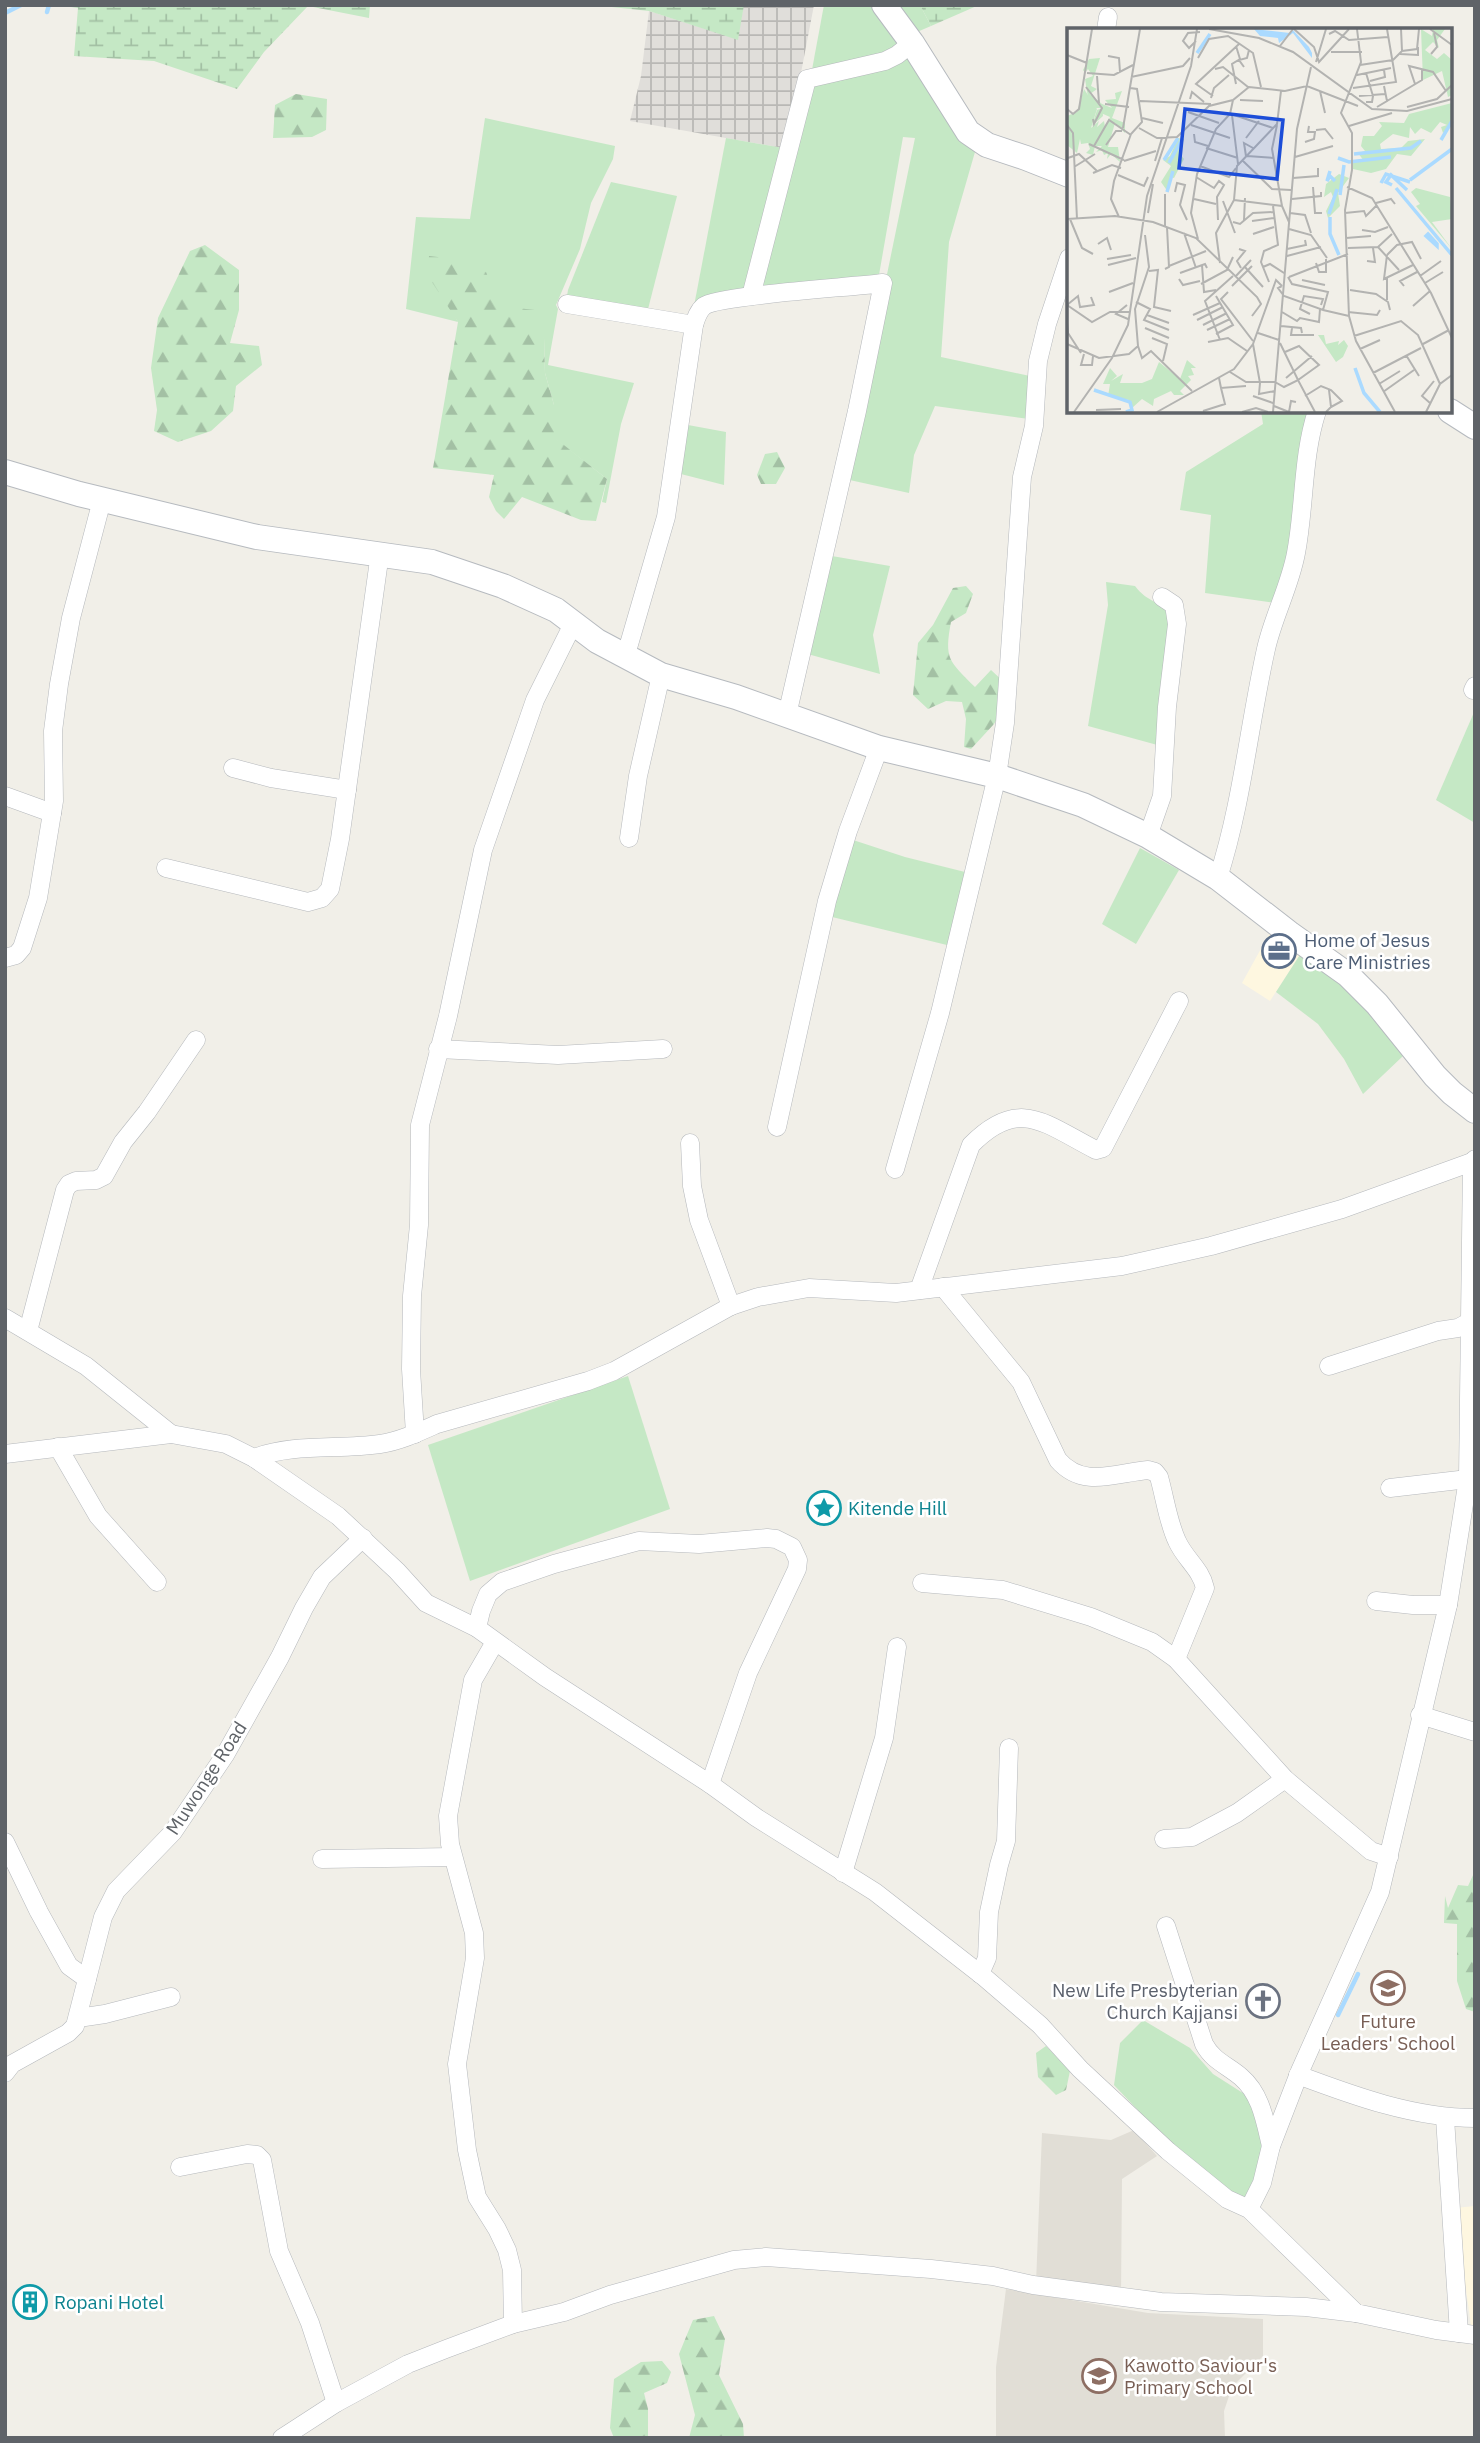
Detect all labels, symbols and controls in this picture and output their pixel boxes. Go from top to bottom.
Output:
inset map [1067,28,1452,413]
place label: Home of Jesus Care Ministries [1304,928,1431,974]
office icon: Home of Jesus Care Ministries [1260,932,1298,970]
place icon: Kitende Hill [805,1489,843,1527]
place label: Kitende Hill [848,1496,947,1520]
street label: Muwonge Road [160,1717,252,1839]
school or university icon: Future Leaders' School [1369,1969,1407,2007]
place label: New Life Presbyterian Church Kajjansi [1052,1978,1238,2024]
church icon: New Life Presbyterian Church Kajjansi [1244,1982,1282,2020]
place label: Future Leaders' School [1321,2009,1455,2055]
building icon: Ropani Hotel [11,2283,49,2321]
place label: Ropani Hotel [54,2290,164,2314]
place label: Kawotto Saviour's Primary School [1124,2353,1277,2399]
school or university icon: Kawotto Saviour's Primary School [1080,2357,1118,2395]

